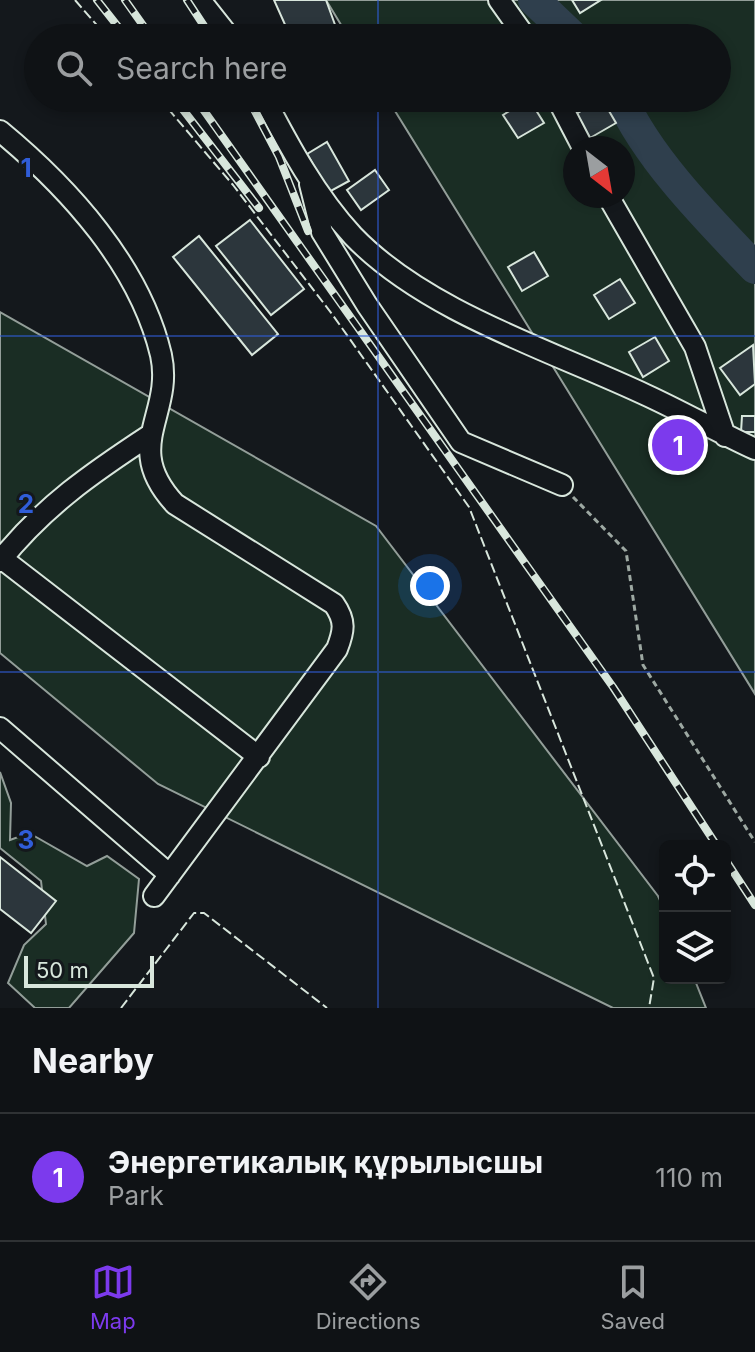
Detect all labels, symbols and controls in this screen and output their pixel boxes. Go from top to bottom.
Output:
search box [24,24,731,112]
icon: search [52,46,96,90]
text: Search here [116,50,288,86]
north arrow [563,136,635,208]
text: 1 [20,152,32,183]
pin: 1 [652,415,704,475]
text: 2 [18,488,34,519]
your location [410,566,450,606]
text: 3 [18,824,34,855]
map controls [659,840,731,984]
button: locate [659,840,731,912]
button: layers [659,912,731,984]
scale bar [24,952,154,988]
text: 50 m [36,957,89,983]
text: Nearby [32,1040,154,1081]
text: Энергетикалық құрылысшы [108,1144,543,1180]
text: 1 [52,1162,64,1193]
text: 110 m [655,1162,723,1193]
text: Park [108,1180,164,1211]
tab: Map [90,1260,136,1334]
tab: Directions [316,1260,421,1334]
tab: Saved [601,1260,665,1334]

